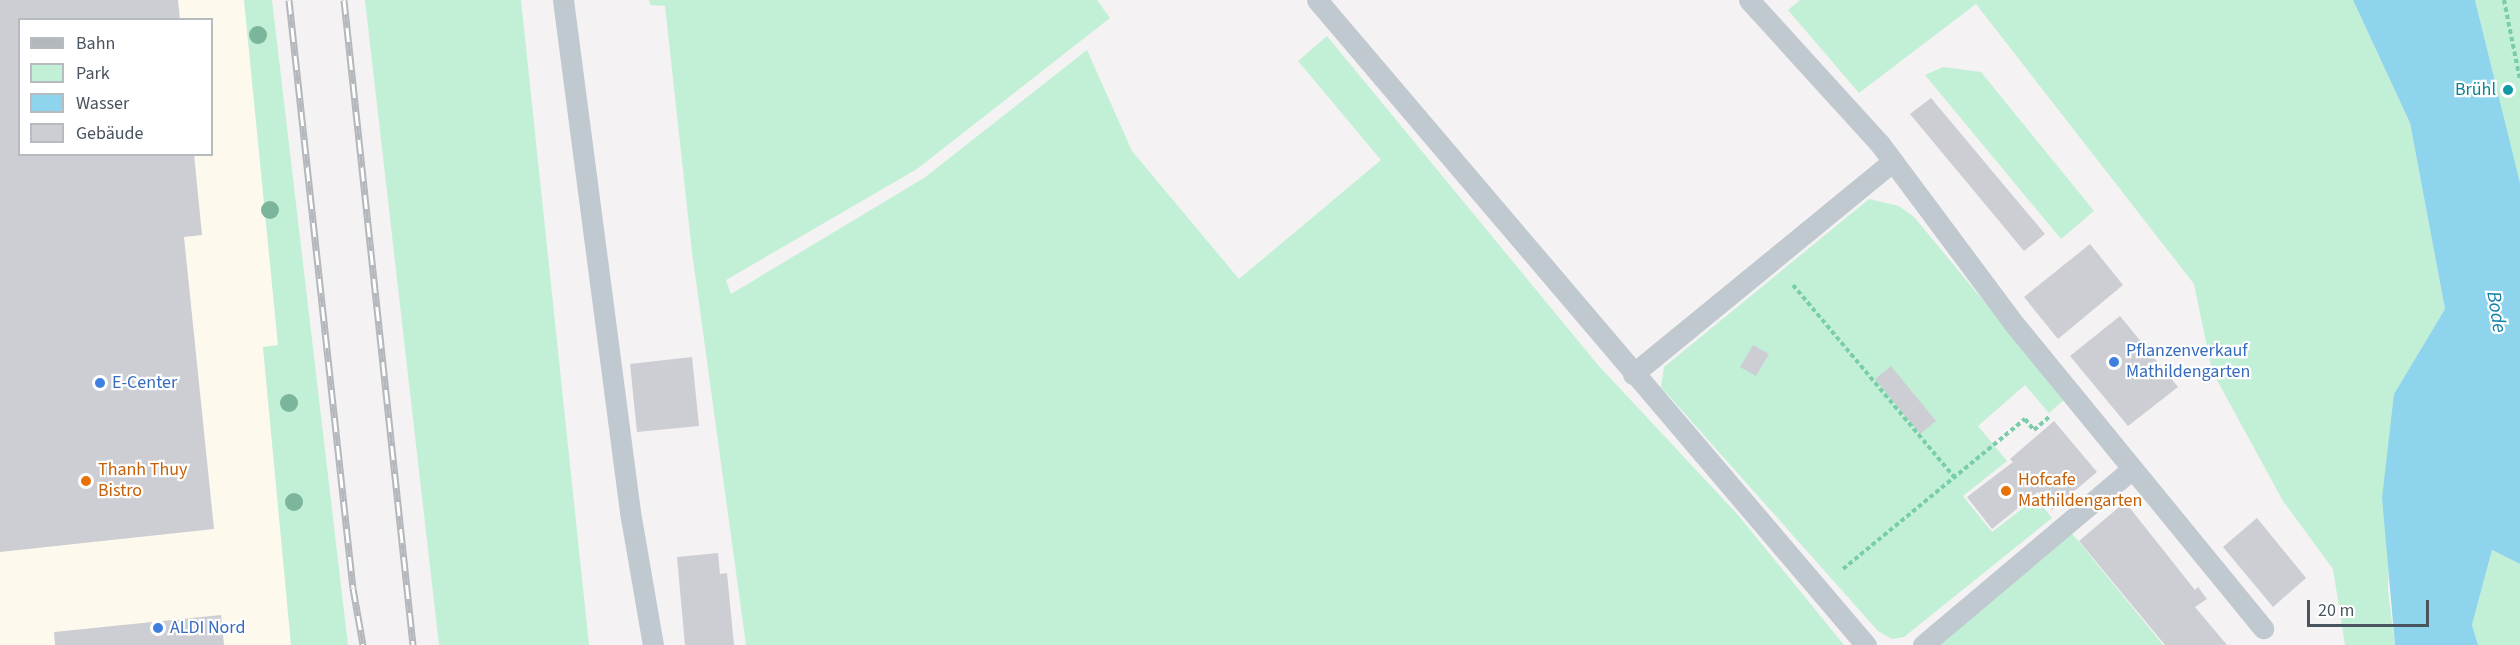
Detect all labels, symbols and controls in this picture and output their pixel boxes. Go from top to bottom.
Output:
legend [18,18,213,156]
text: Bahn [76,31,115,56]
text: Park [76,61,110,86]
place label: Brühl [2455,79,2496,101]
marker: Brühl [2501,83,2515,97]
text: Wasser [76,91,129,116]
text: Gebäude [76,121,144,146]
water label: Bode [2481,289,2511,335]
place label: Pflanzenverkauf Mathildengarten [2126,341,2250,384]
marker: Pflanzenverkauf Mathildengarten [2107,355,2121,369]
place label: E-Center [112,372,177,394]
marker: E-Center [93,376,107,390]
place label: Thanh Thuy Bistro [98,460,187,502]
place label: Hofcafe Mathildengarten [2018,470,2142,512]
marker: Thanh Thuy Bistro [79,474,93,488]
marker: Hofcafe Mathildengarten [1999,484,2013,498]
scale bar [2310,588,2432,626]
text: 20 m [2318,598,2354,623]
place label: ALDI Nord [170,617,245,639]
marker: ALDI Nord [151,621,165,635]

